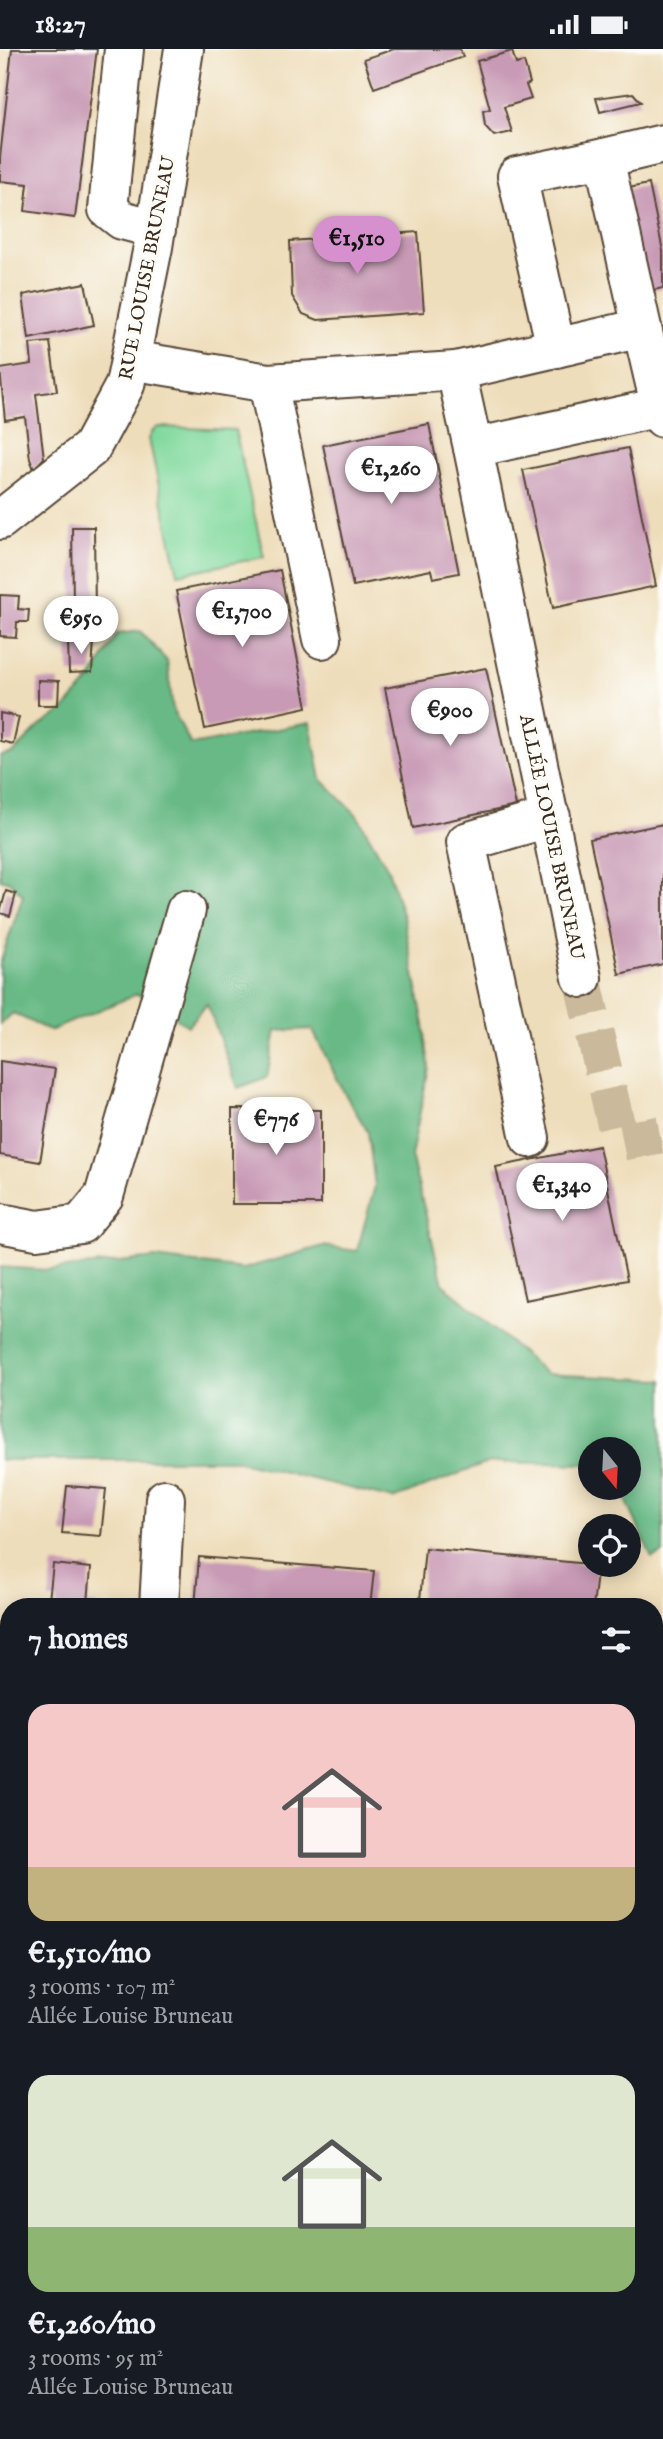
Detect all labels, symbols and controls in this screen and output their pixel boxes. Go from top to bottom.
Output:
text: 18:27 [35,8,86,41]
street label: RUE LOUISE BRUNEAU [114,154,182,382]
pin: €1,510 [300,217,414,276]
text: €1,510 [329,224,385,253]
pin: €1,260 [334,447,448,506]
text: €1,260 [361,454,421,483]
pin: €1,700 [185,589,299,649]
pin: €950 [40,597,122,656]
text: €1,700 [212,597,272,626]
text: €950 [59,604,103,633]
pin: €900 [409,689,491,748]
text: €900 [427,696,473,725]
street label: ALLÉE LOUISE BRUNEAU [513,711,590,963]
pin: €776 [235,1097,317,1157]
text: €776 [254,1105,298,1134]
pin: €1,340 [505,1163,619,1223]
text: €1,340 [532,1171,592,1200]
north arrow [578,1437,640,1500]
map controls [578,1437,641,1577]
button: locate [578,1514,641,1577]
text: 7 homes [28,1621,128,1659]
icon: filters [597,1621,635,1659]
icon: home [269,1750,395,1876]
text: €1,510/mo [28,1935,151,1973]
text: 3 rooms · 107 m² [28,1973,176,2002]
text: Allée Louise Bruneau [28,2002,233,2031]
icon: home [269,2121,395,2247]
text: €1,260/mo [28,2306,156,2344]
text: 3 rooms · 95 m² [28,2344,163,2373]
text: Allée Louise Bruneau [28,2373,233,2402]

